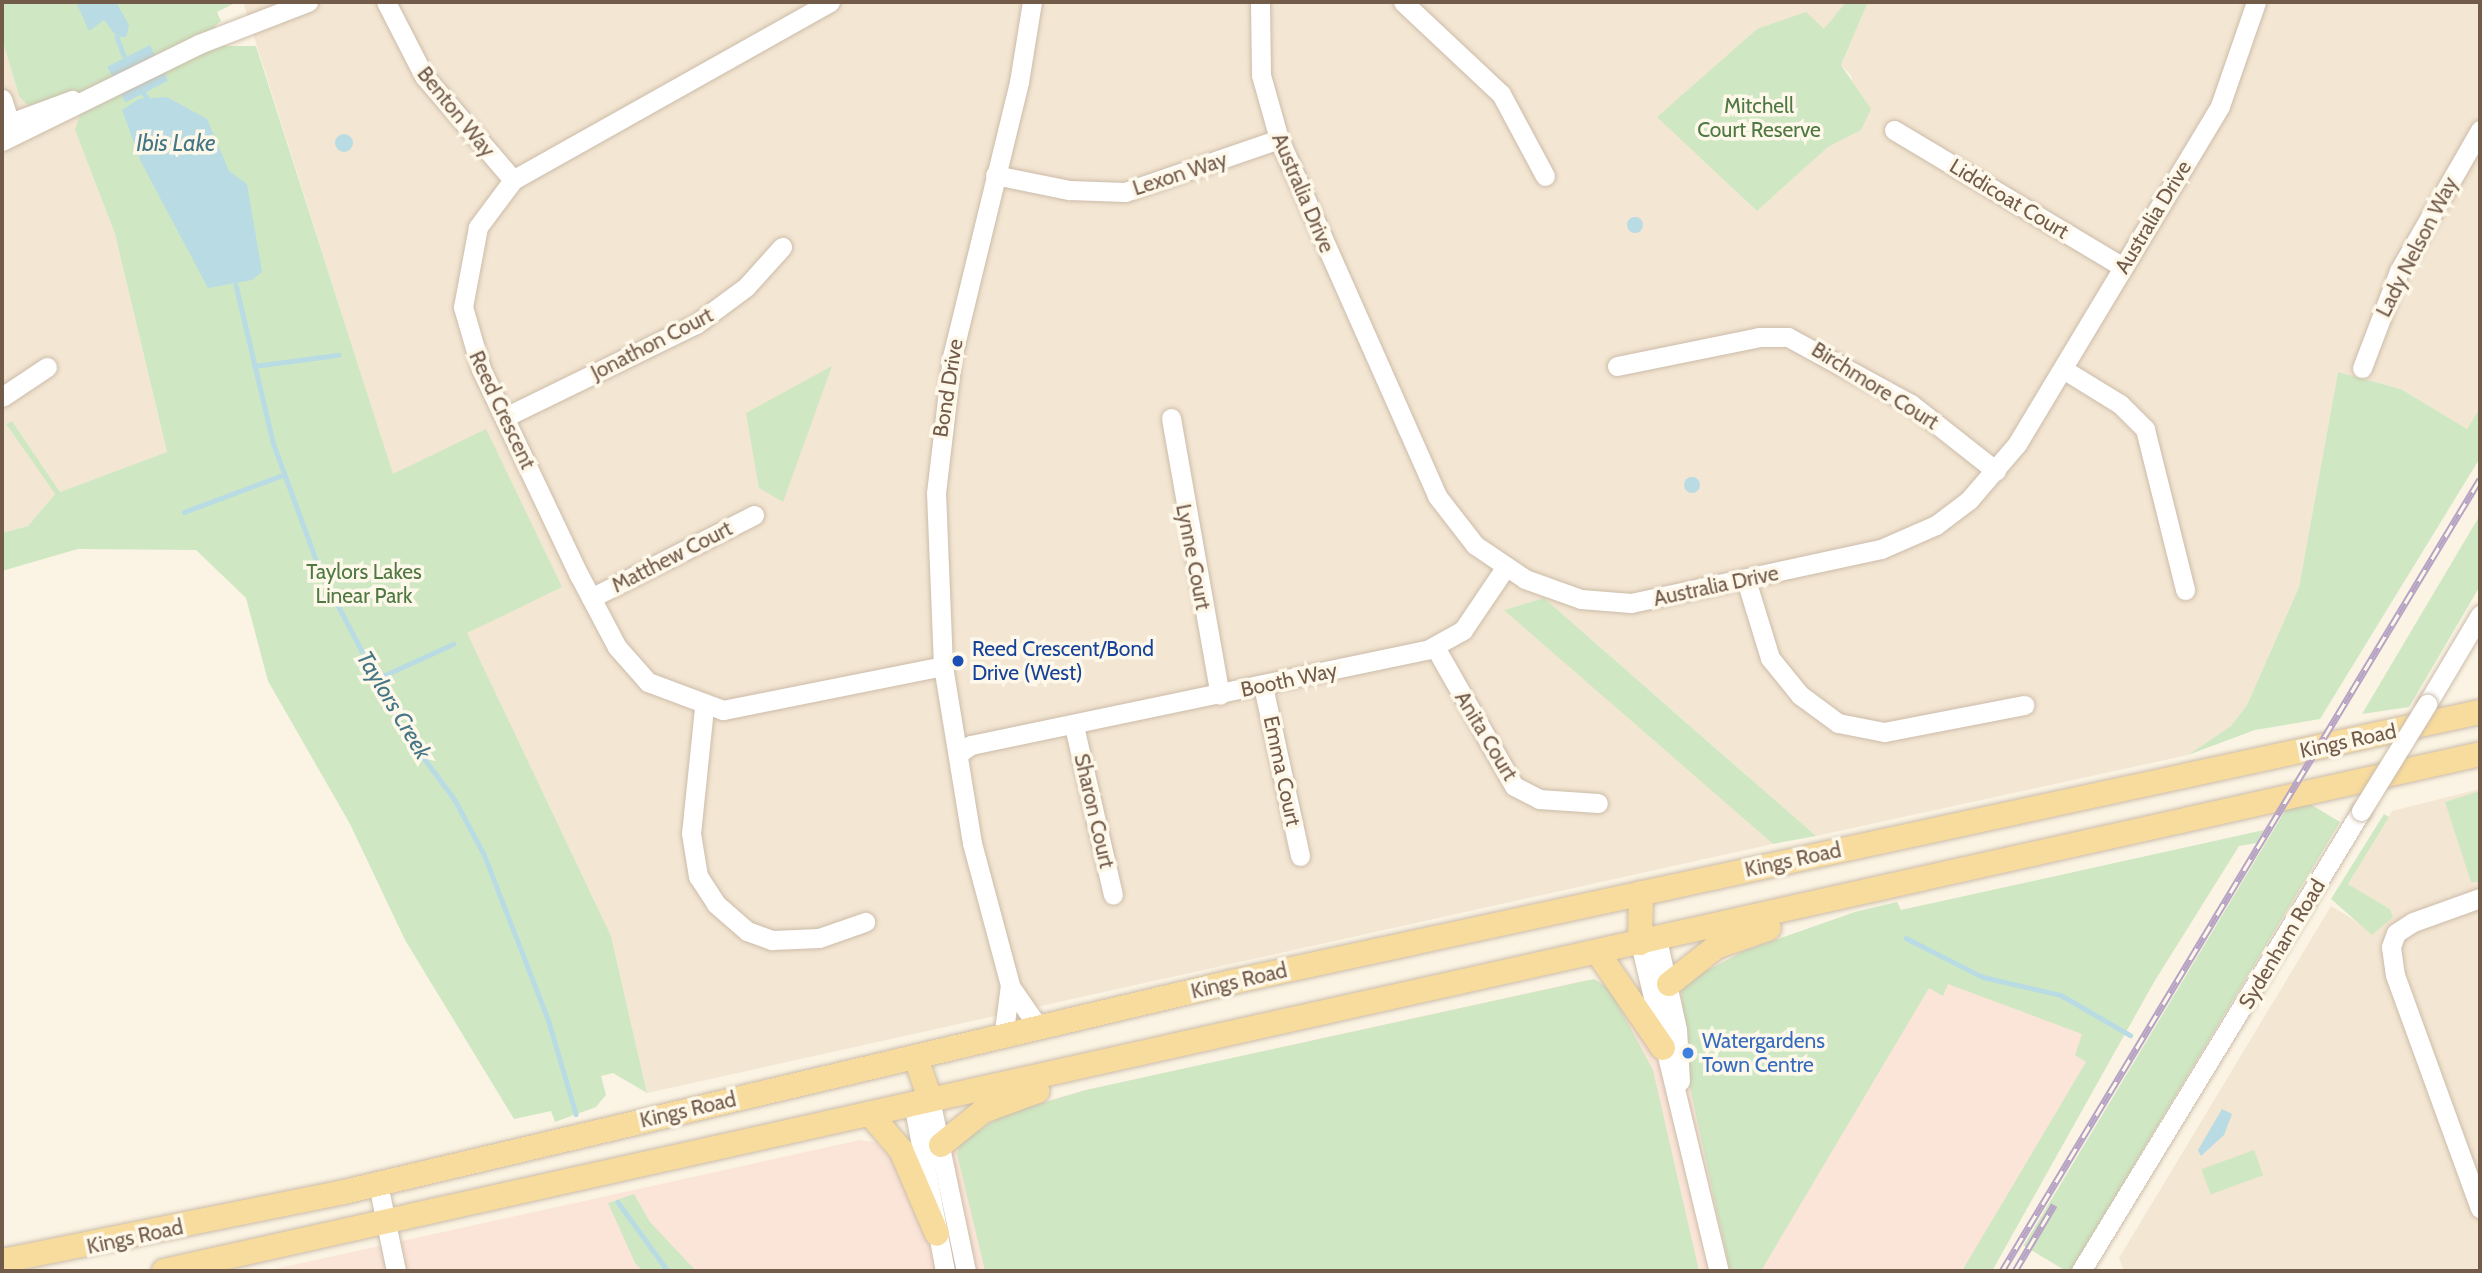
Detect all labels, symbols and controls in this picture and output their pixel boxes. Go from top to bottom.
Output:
street label: Benton Way [412,62,500,162]
park label: Mitchell Court Reserve [1697,93,1821,143]
water label: Ibis Lake [136,129,216,157]
street label: Australia Drive [1267,129,1339,257]
street label: Lexon Way [1130,147,1230,201]
street label: Liddicoat Court [1945,154,2073,244]
street label: Australia Drive [2109,156,2197,278]
street label: Lady Nelson Way [2371,173,2463,321]
street label: Jonathon Court [587,302,717,386]
street label: Bond Drive [928,337,968,439]
street label: Birchmore Court [1807,337,1943,435]
street label: Reed Crescent [464,347,540,473]
street label: Lynne Court [1170,502,1216,612]
street label: Matthew Court [607,516,737,598]
park label: Taylors Lakes Linear Park [306,559,422,609]
street label: Australia Drive [1651,560,1781,612]
place label: Reed Crescent/Bond Drive (West) [972,636,1154,686]
water label: Taylors Creek [351,646,437,764]
marker: Reed Crescent/Bond Drive (West) [950,653,966,669]
street label: Booth Way [1238,657,1340,703]
street label: Anita Court [1449,687,1523,785]
street label: Emma Court [1258,714,1306,828]
street label: Kings Road [2297,718,2399,764]
street label: Sharon Court [1069,751,1119,871]
street label: Kings Road [1742,837,1844,883]
street label: Sydenham Road [2233,875,2331,1013]
street label: Kings Road [1188,958,1290,1004]
place label: Watergardens Town Centre [1702,1028,1825,1078]
marker: Watergardens Town Centre [1680,1045,1696,1061]
street label: Kings Road [637,1087,739,1133]
street label: Kings Road [84,1214,186,1260]

